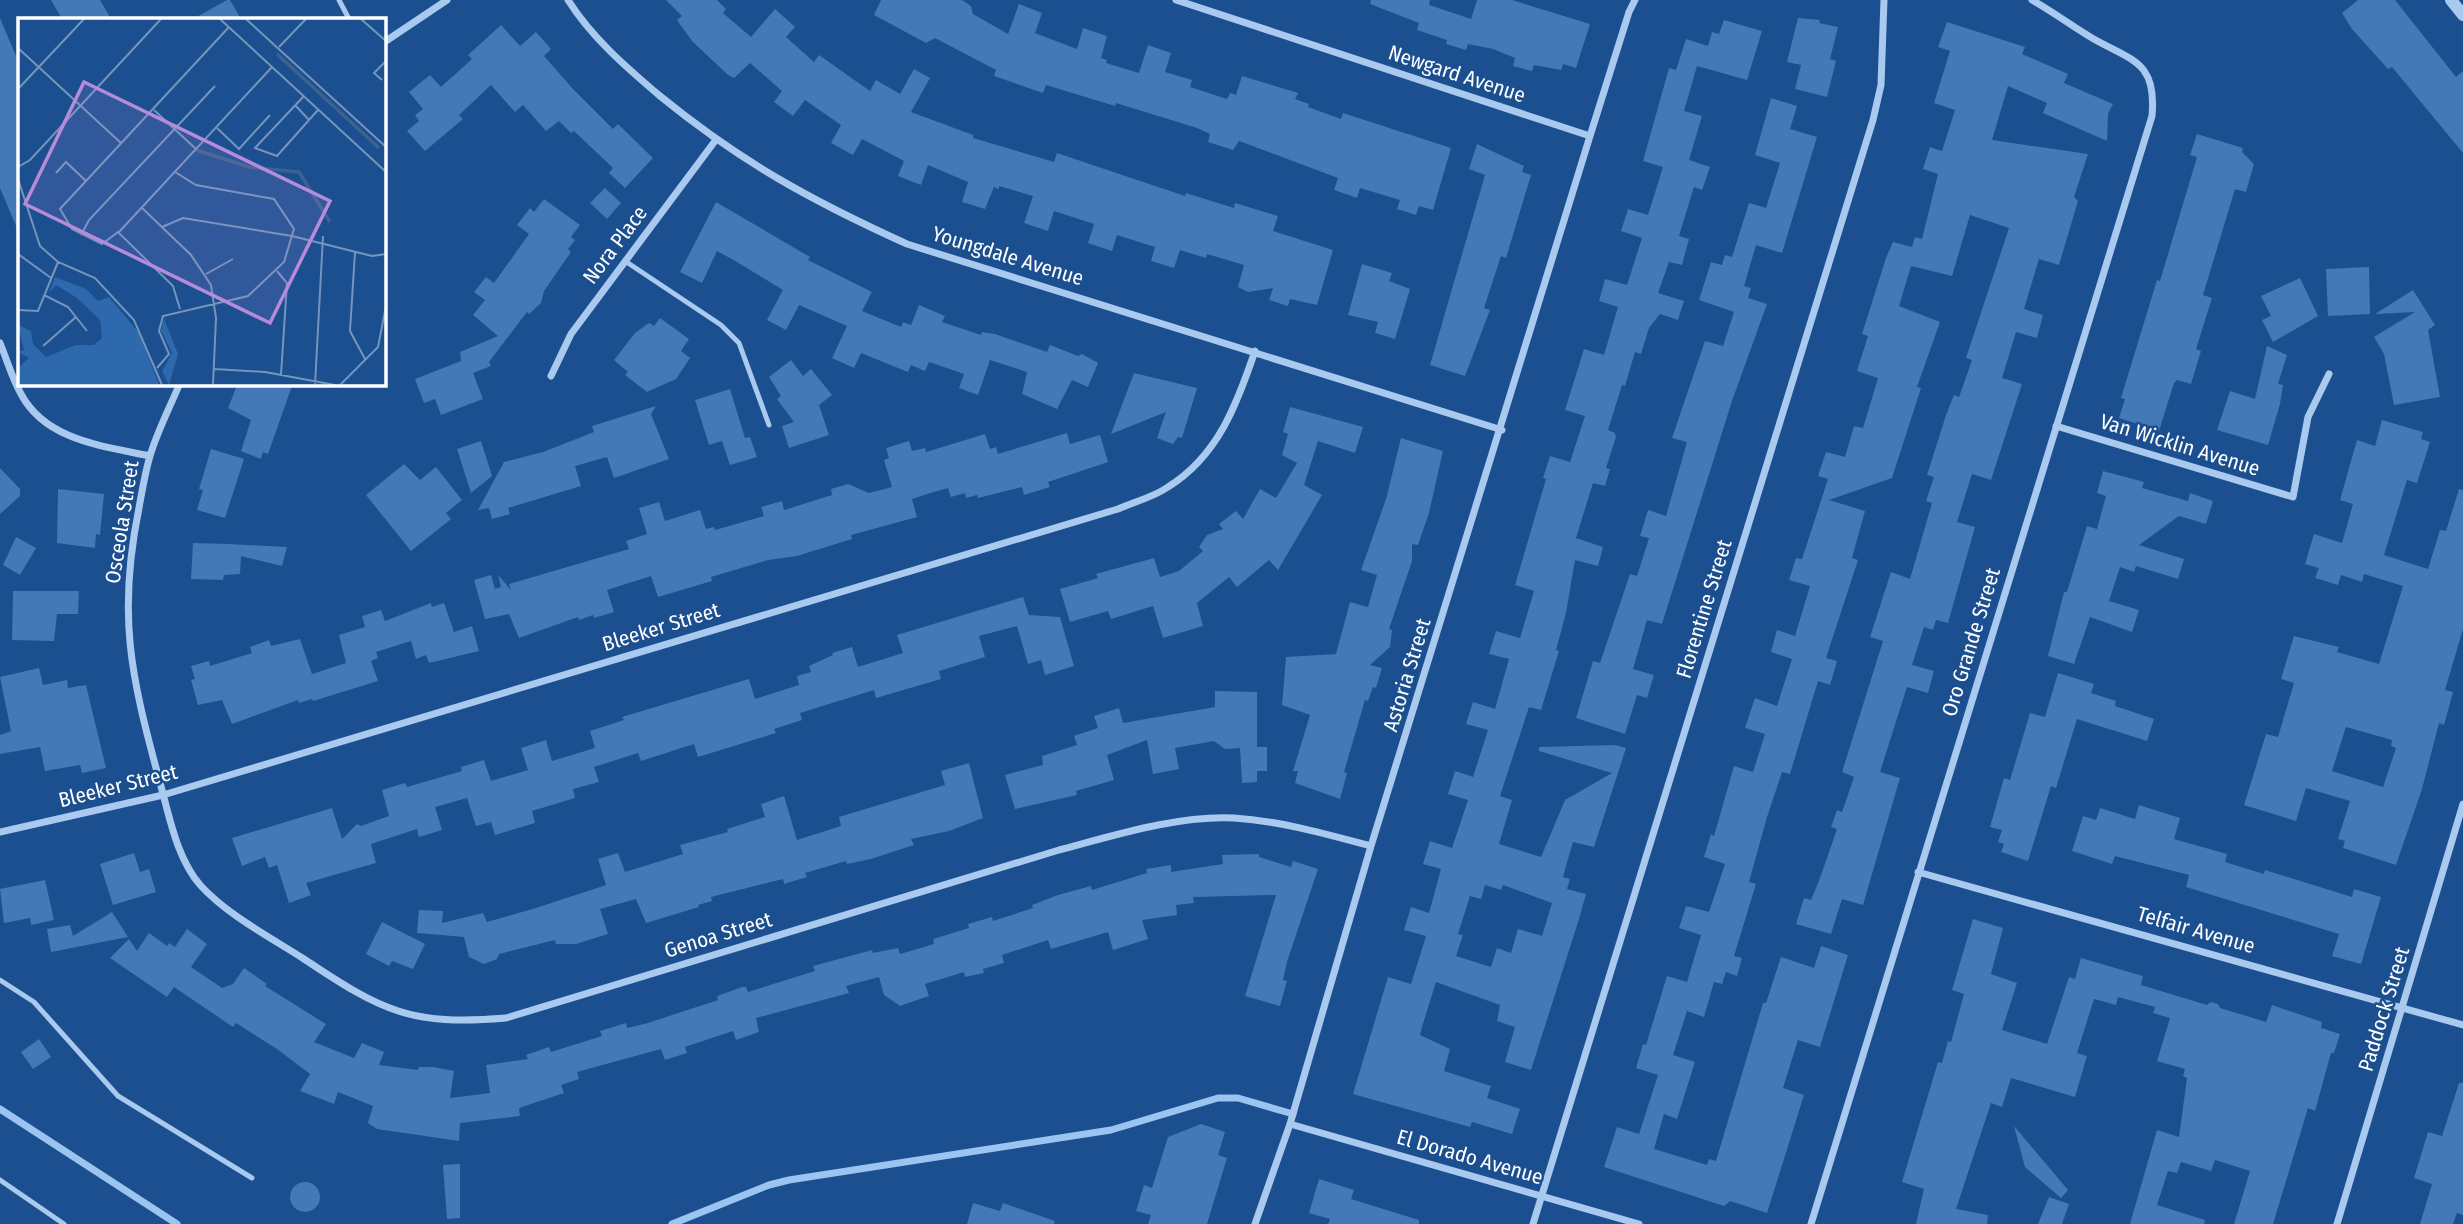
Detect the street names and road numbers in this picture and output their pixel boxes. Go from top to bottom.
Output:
street label: Newgard Avenue [1385,40,1529,108]
street label: Nora Place [577,201,653,289]
street label: Youngdale Avenue [929,221,1087,291]
street label: Van Wicklin Avenue [2097,408,2263,482]
street label: Osceola Street [99,458,145,586]
street label: Florentine Street [1671,536,1737,682]
street label: Oro Grande Street [1936,564,2006,720]
street label: Bleeker Street [599,597,723,657]
street label: Astoria Street [1377,615,1437,735]
street label: Bleeker Street [56,759,180,813]
street label: Telfair Avenue [2134,901,2258,959]
street label: Genoa Street [661,906,775,964]
street label: Paddock Street [2353,943,2415,1075]
street label: El Dorado Avenue [1394,1124,1546,1190]

